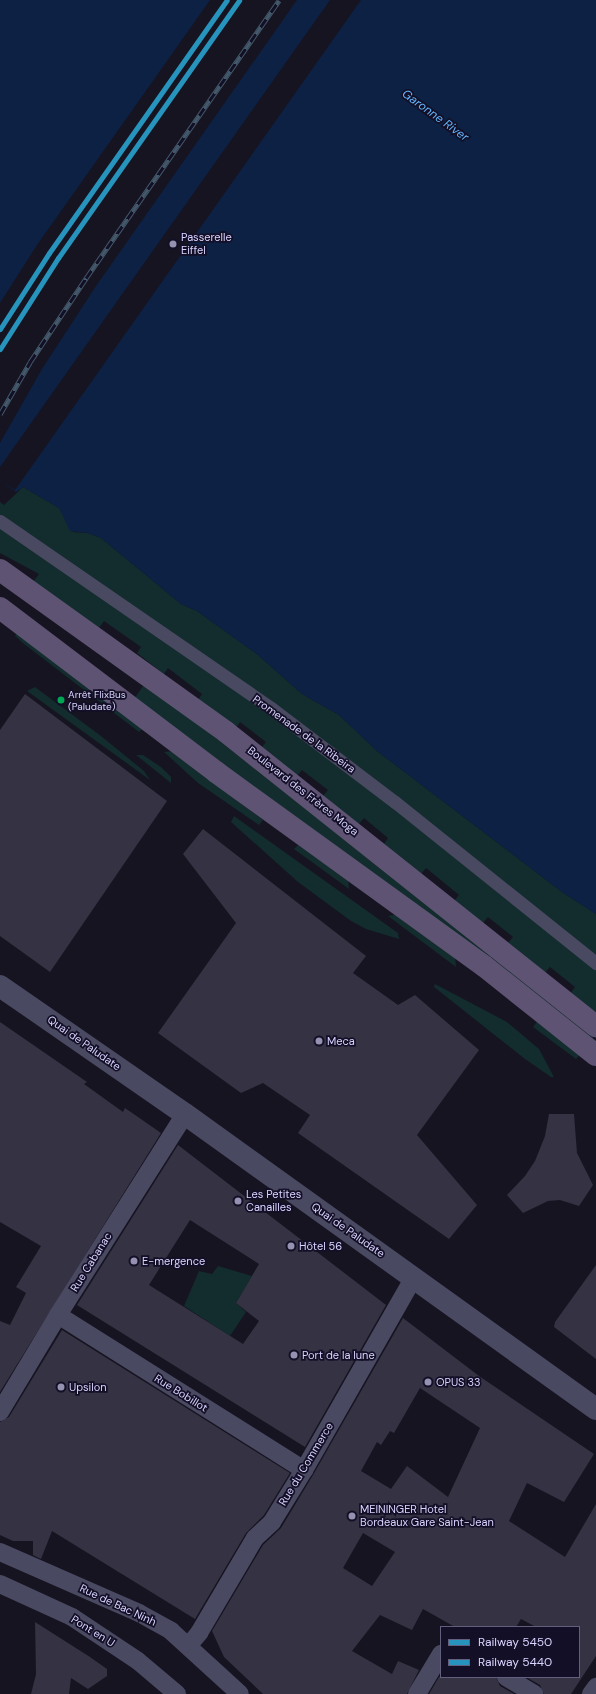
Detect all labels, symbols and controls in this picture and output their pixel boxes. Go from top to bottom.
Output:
water label: Garonne River [399,87,471,145]
place label: Passerelle Eiffel [181,231,232,257]
marker: Passerelle Eiffel [168,239,178,249]
place label: Arrêt FlixBus (Paludate) [68,688,126,712]
street label: Promenade de la Ribeira [250,692,358,776]
marker: Arrêt FlixBus (Paludate) [56,695,66,705]
street label: Boulevard des Frères Moga [245,744,361,838]
street label: Quai de Paludate [45,1013,123,1073]
place label: Meca [327,1034,355,1048]
marker: Meca [314,1036,324,1046]
place label: Les Petites Canailles [246,1188,301,1214]
marker: Les Petites Canailles [233,1196,243,1206]
street label: Quai de Paludate [309,1200,387,1260]
street label: Rue Cabanac [68,1230,114,1294]
place label: Hôtel 56 [299,1239,342,1253]
marker: Hôtel 56 [286,1241,296,1251]
place label: E-mergence [142,1254,205,1268]
marker: E-mergence [129,1256,139,1266]
place label: Port de la lune [302,1348,375,1362]
marker: Port de la lune [289,1350,299,1360]
street label: Rue Bobillot [152,1371,210,1415]
place label: OPUS 33 [436,1375,480,1389]
marker: OPUS 33 [423,1377,433,1387]
place label: Upsilon [69,1380,107,1394]
marker: Upsilon [56,1382,66,1392]
street label: Rue du Commerce [276,1420,336,1508]
place label: MEININGER Hotel Bordeaux Gare Saint-Jean [360,1503,494,1529]
marker: MEININGER Hotel Bordeaux Gare Saint-Jean [347,1511,357,1521]
street label: Rue de Bac Ninh [78,1582,158,1628]
street label: Pont en U [69,1612,117,1650]
legend [440,1626,580,1678]
text: Railway 5450 [478,1634,552,1650]
text: Railway 5440 [478,1654,552,1670]

